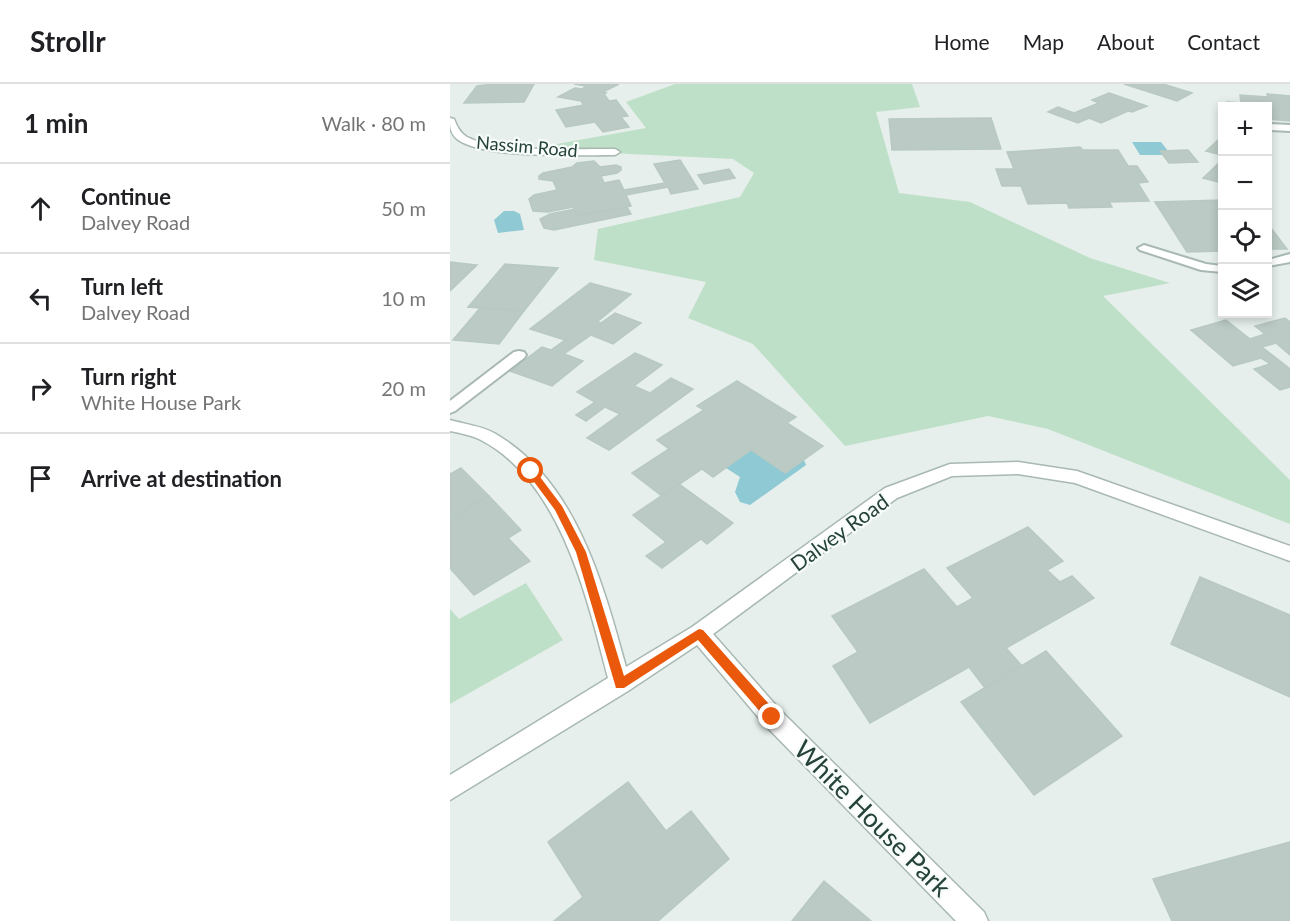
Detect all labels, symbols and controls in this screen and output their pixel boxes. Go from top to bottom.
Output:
text: Strollr [30,24,106,58]
text: Home [934,29,990,54]
text: Map [1023,29,1064,54]
text: About [1097,29,1154,54]
text: Contact [1187,29,1260,54]
map controls [1218,102,1272,318]
button: + [1218,102,1272,156]
text: 1 min [24,107,88,139]
text: Walk · 80 m [321,111,426,135]
street label: Nassim Road [475,131,579,161]
button: − [1218,156,1272,210]
text: Continue [81,183,171,210]
icon: ahead [24,192,57,225]
text: 50 m [381,196,426,220]
text: Dalvey Road [81,210,190,234]
button: locate [1218,210,1272,264]
button: layers [1218,264,1272,318]
text: Turn left [81,273,163,300]
icon: left [24,282,57,315]
text: 10 m [381,286,426,310]
text: Dalvey Road [81,300,190,324]
text: Turn right [81,363,176,390]
icon: right [24,372,57,405]
text: 20 m [381,376,426,400]
text: White House Park [81,390,241,414]
route start [517,457,543,483]
icon: arrive [24,462,57,495]
text: Arrive at destination [81,465,282,492]
street label: Dalvey Road [785,488,893,576]
route end [758,703,784,729]
street label: White House Park [788,733,959,904]

